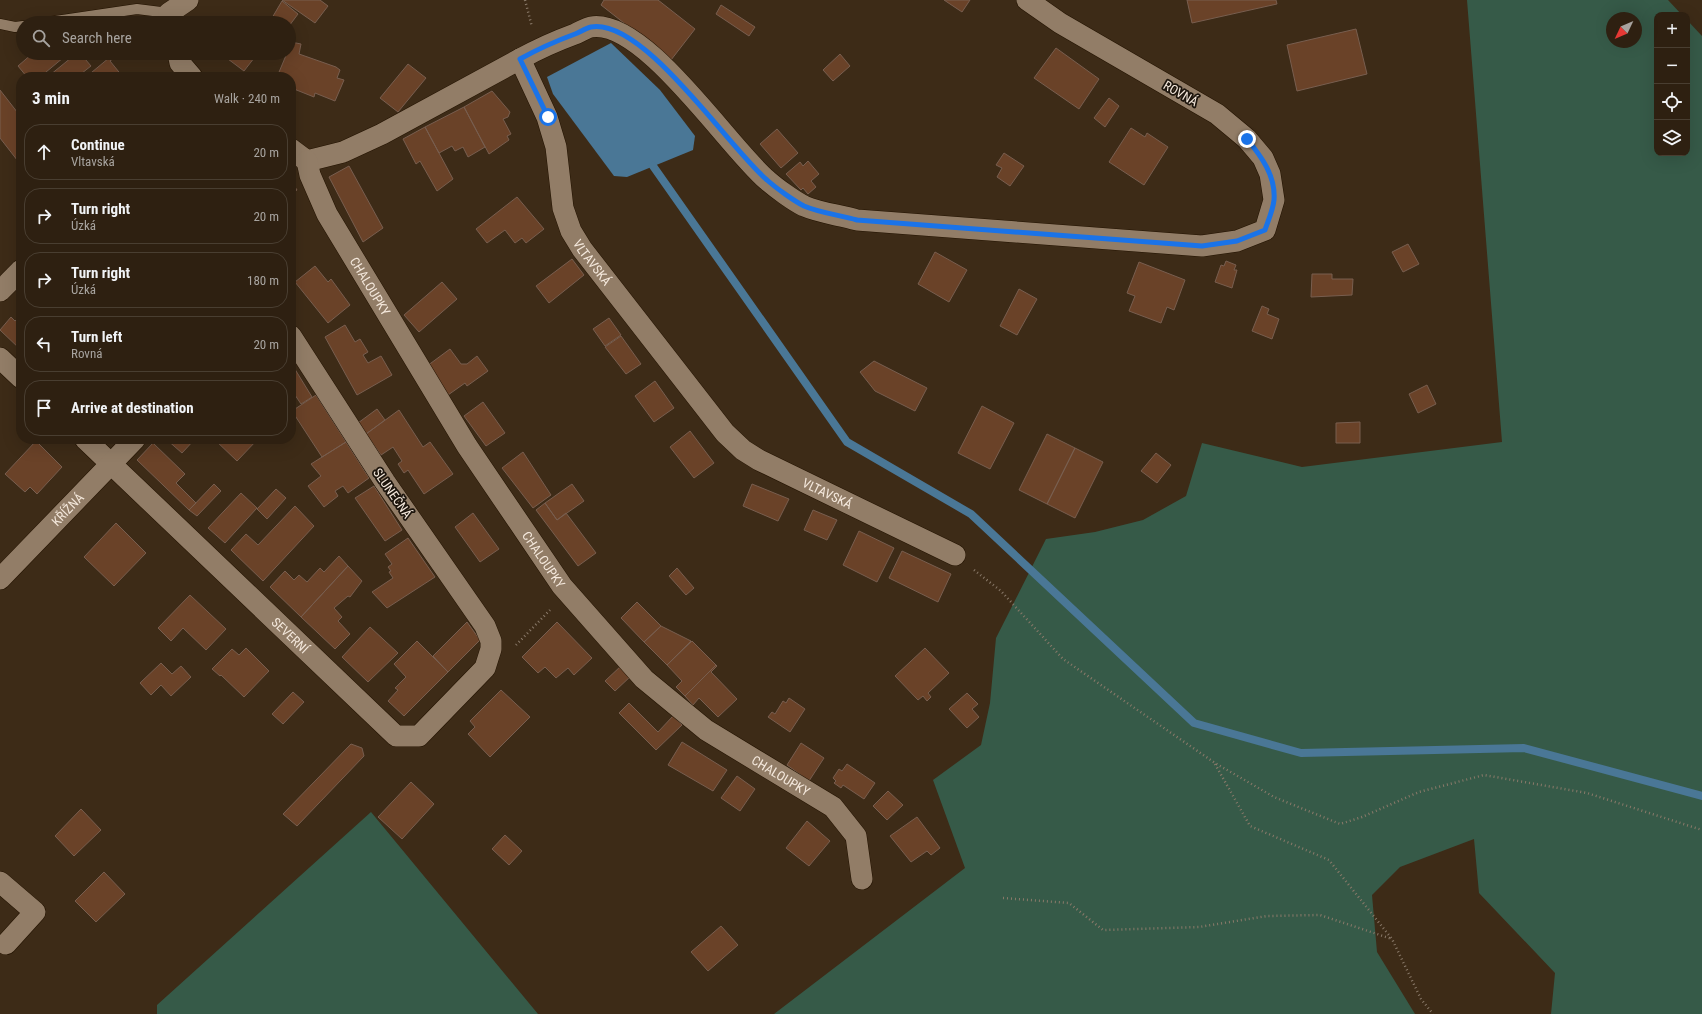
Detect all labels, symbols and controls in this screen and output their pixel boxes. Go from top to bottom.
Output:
north arrow [1606,12,1642,48]
map controls [1654,12,1690,156]
button: + [1654,12,1690,48]
search box [16,16,296,60]
icon: search [30,27,52,49]
text: Search here [62,29,132,47]
button: − [1654,48,1690,84]
street label: ROVNÁ [1161,78,1201,110]
button: locate [1654,84,1690,120]
text: 3 min [32,88,70,108]
text: Walk · 240 m [214,91,280,106]
route start [539,108,557,126]
button: layers [1654,120,1690,156]
route end [1238,130,1256,148]
text: Continue [71,136,125,154]
icon: ahead [33,141,55,163]
text: 20 m [253,145,279,160]
text: Vltavská [71,154,115,169]
text: Turn right [71,200,130,218]
icon: right [33,205,55,227]
text: 20 m [253,209,279,224]
text: Úzká [71,218,96,233]
street label: VLTAVSKÁ [570,237,615,289]
street label: CHALOUPKY [347,255,393,318]
text: Turn right [71,264,130,282]
icon: right [33,269,55,291]
text: 180 m [247,273,279,288]
text: Úzká [71,282,96,297]
text: Turn left [71,328,122,346]
icon: left [33,333,55,355]
text: 20 m [253,337,279,352]
text: Rovná [71,346,102,361]
icon: arrive [33,397,55,419]
text: Arrive at destination [71,399,194,417]
street label: SLUNEČNÁ [370,465,415,522]
street label: VLTAVSKÁ [800,475,855,512]
street label: KŘÍŽNÁ [49,490,87,529]
street label: CHALOUPKY [519,529,568,591]
street label: SEVERNÍ [269,614,312,657]
street label: CHALOUPKY [749,753,813,799]

